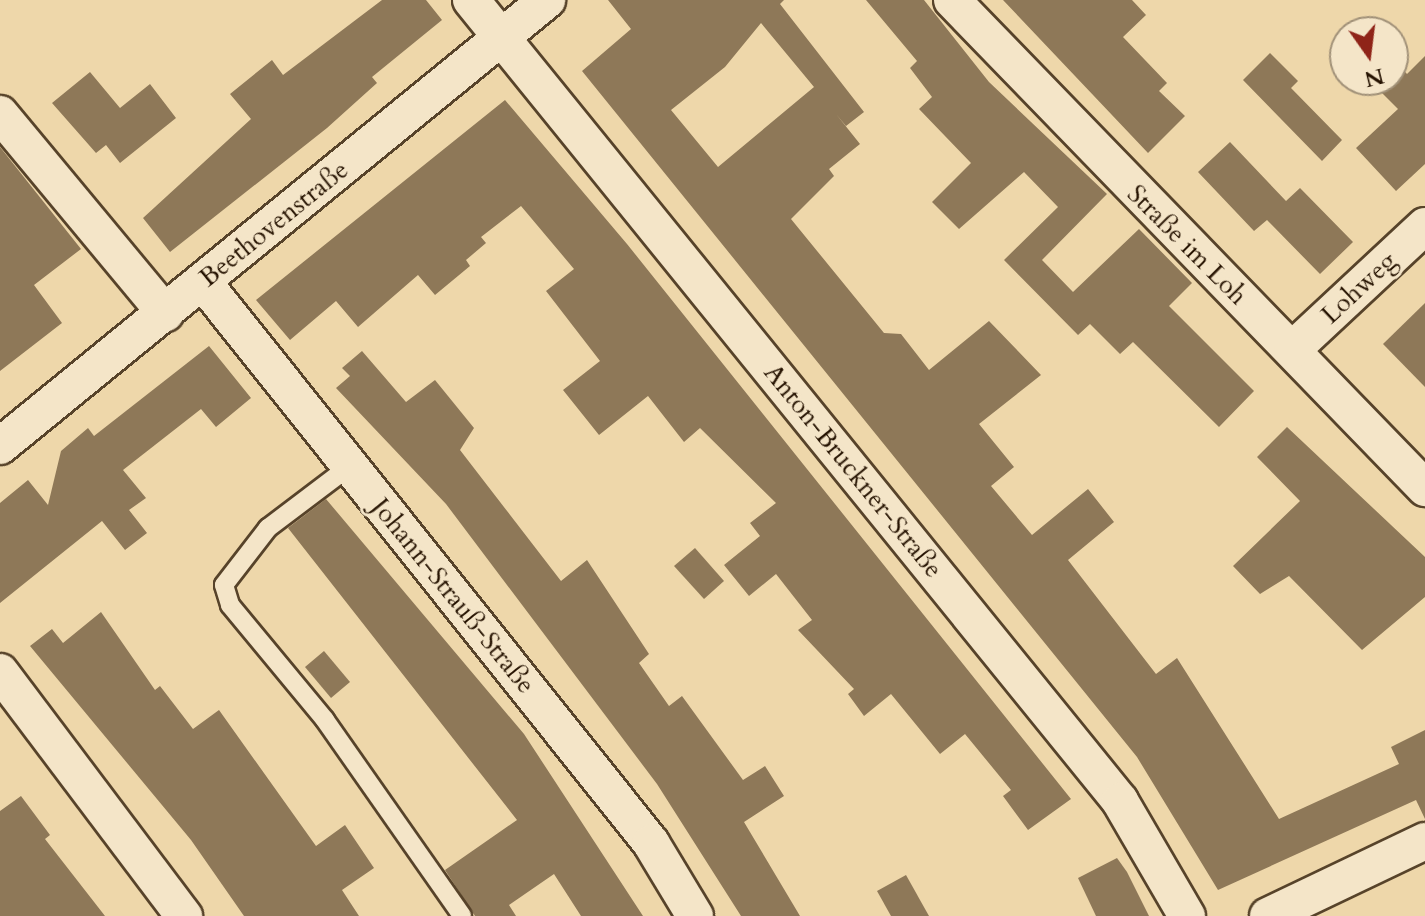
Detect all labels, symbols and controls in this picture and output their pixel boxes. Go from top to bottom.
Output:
north arrow [1329,16,1409,96]
text: N [1361,60,1387,94]
street label: Beethovenstraße [193,154,355,294]
street label: Straße im Loh [1121,179,1253,311]
street label: Lohweg [1315,245,1403,331]
street label: Anton-Bruckner-Straße [757,358,949,584]
street label: Johann-Strauß-Straße [365,492,541,700]

